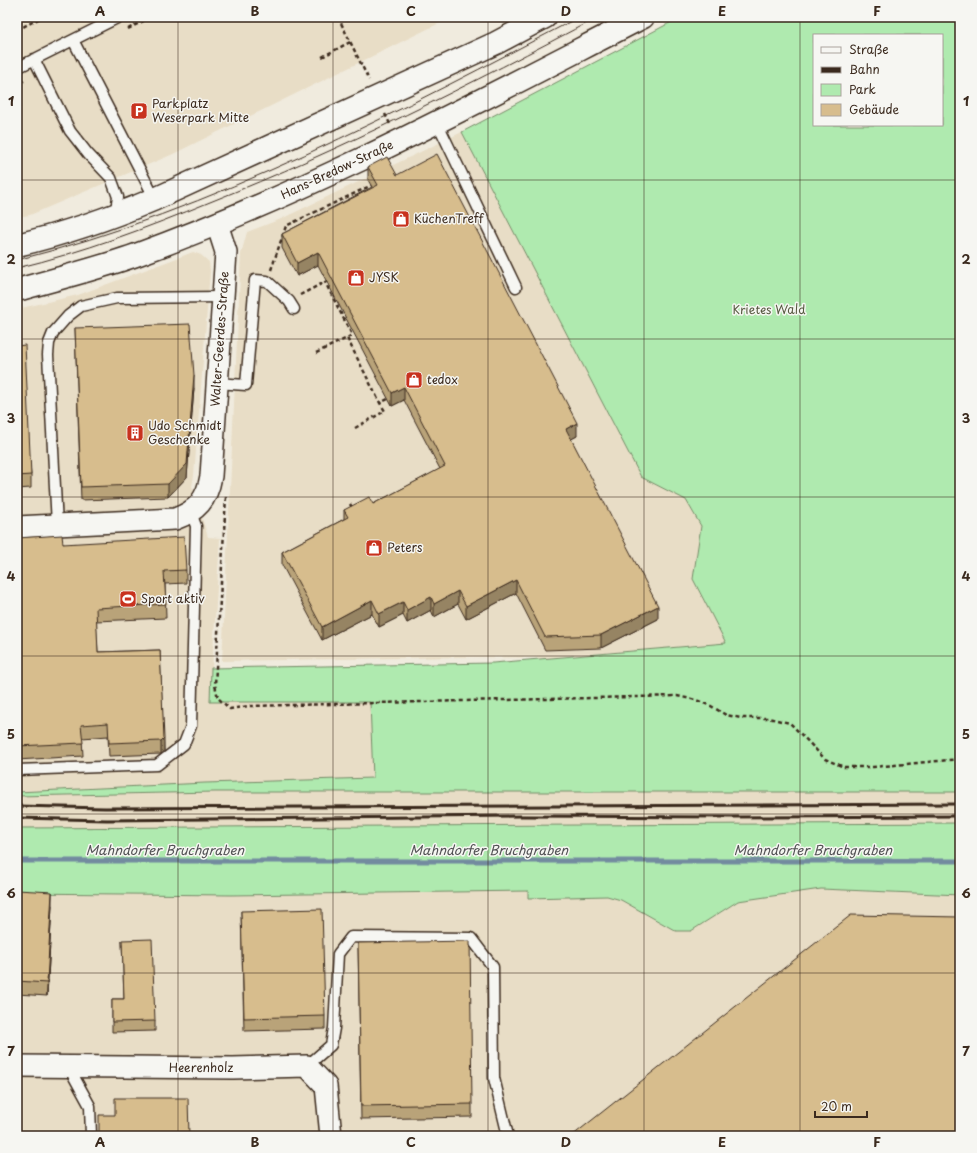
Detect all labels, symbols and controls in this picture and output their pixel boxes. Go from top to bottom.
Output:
text: A [95,1,105,20]
text: B [251,1,260,20]
text: C [406,1,416,20]
text: D [561,1,571,20]
text: E [718,1,726,20]
text: F [873,1,881,20]
legend [813,34,943,126]
text: Straße [849,40,889,58]
text: Bahn [849,60,880,78]
text: Park [849,80,876,98]
text: 1 [8,91,14,110]
text: 1 [963,91,969,110]
place label: Parkplatz Weserpark Mitte [152,94,249,126]
text: Gebäude [849,100,899,118]
parking icon: Parkplatz Weserpark Mitte [129,101,149,121]
street label: Hans-Bredow-Straße [277,135,396,203]
shop icon: KüchenTreff [391,209,411,229]
place label: KüchenTreff [414,209,485,227]
text: 2 [6,249,16,268]
text: 2 [961,249,971,268]
shop icon: JYSK [346,268,366,288]
place label: JYSK [369,268,399,286]
street label: Walter-Geerdes-Straße [205,271,233,407]
park label: Krietes Wald [733,300,806,318]
shop icon: tedox [404,370,424,390]
place label: tedox [427,370,458,388]
text: 3 [7,408,16,427]
text: 3 [962,408,971,427]
place label: Udo Schmidt Geschenke [148,416,222,448]
building icon: Udo Schmidt Geschenke [125,423,145,443]
shop icon: Peters [364,538,384,558]
place label: Peters [387,538,423,556]
text: 4 [7,566,16,585]
text: 4 [962,566,971,585]
sports icon: Sport aktiv [118,589,138,609]
place label: Sport aktiv [141,589,205,607]
text: 5 [7,724,15,743]
text: 5 [962,724,970,743]
water label: Mahndorfer Bruchgraben [86,840,245,859]
water label: Mahndorfer Bruchgraben [410,840,569,859]
water label: Mahndorfer Bruchgraben [734,840,893,859]
text: 6 [6,883,16,902]
text: 6 [961,883,971,902]
text: 7 [7,1041,15,1060]
text: 7 [962,1041,970,1060]
street label: Heerenholz [169,1058,233,1076]
scale bar [815,1093,867,1119]
text: 20 m [821,1097,852,1115]
text: A [95,1132,105,1151]
text: B [251,1132,260,1151]
text: C [406,1132,416,1151]
text: D [561,1132,571,1151]
text: E [718,1132,726,1151]
text: F [873,1132,881,1151]

